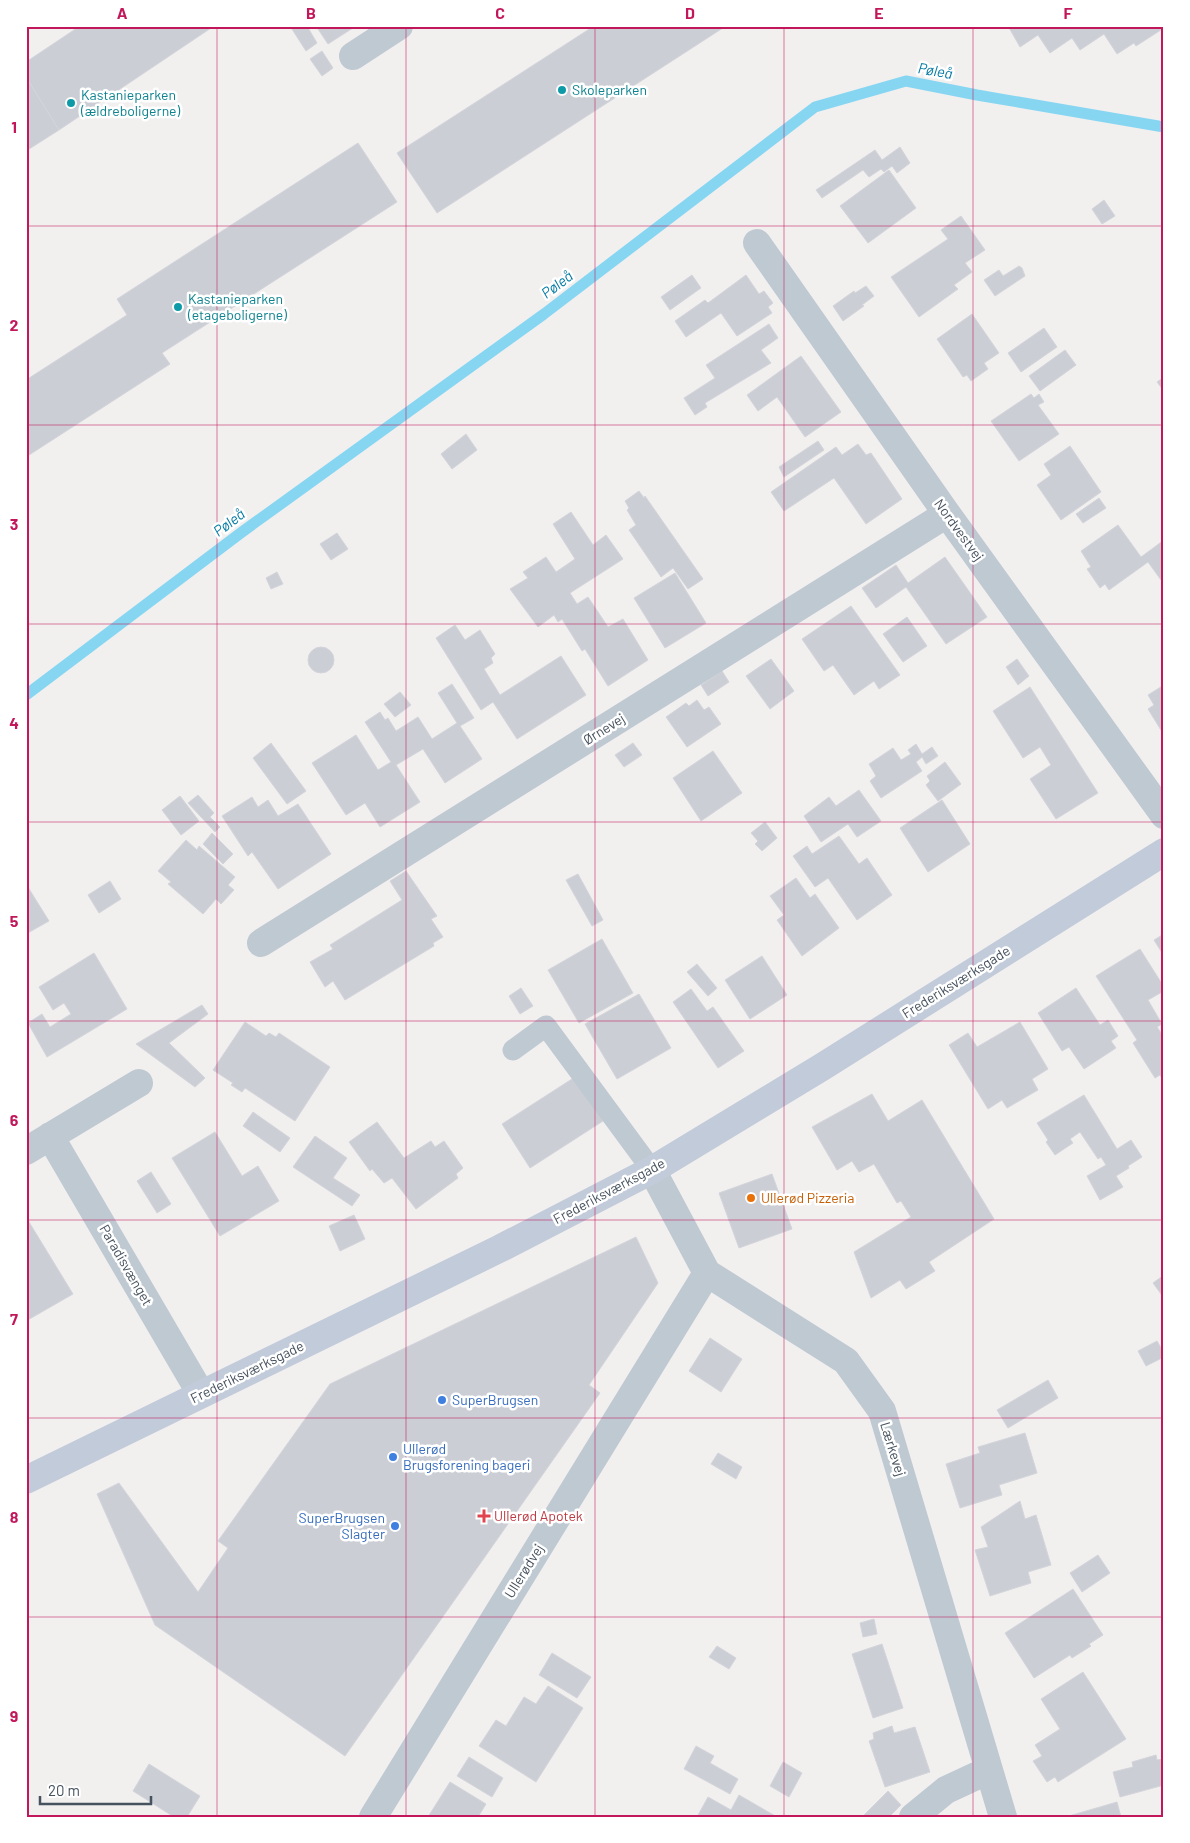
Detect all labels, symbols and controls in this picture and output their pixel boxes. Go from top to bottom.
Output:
text: A [117,3,128,22]
text: B [306,3,316,22]
text: C [495,3,505,22]
text: D [685,3,695,22]
text: E [874,3,884,22]
text: F [1064,3,1073,22]
water label: Pøleå [917,58,954,82]
place label: Skoleparken [572,81,647,98]
marker: Skoleparken [556,84,568,96]
place label: Kastanieparken (ældreboligerne) [80,86,181,119]
marker: Kastanieparken (ældreboligerne) [65,97,77,109]
text: 1 [11,117,17,136]
water label: Pøleå [537,266,576,302]
place label: Kastanieparken (etageboligerne) [187,290,287,323]
marker: Kastanieparken (etageboligerne) [172,301,184,313]
text: 2 [10,315,19,334]
street label: Nordvestvej [931,495,988,564]
water label: Pøleå [209,504,248,540]
text: 3 [10,514,18,533]
street label: Ørnevej [580,709,628,748]
text: 4 [9,713,19,732]
text: 5 [10,911,19,930]
street label: Frederiksværksgade [899,942,1013,1022]
text: 6 [10,1110,19,1129]
street label: Frederiksværksgade [550,1154,667,1227]
place label: Ullerød Pizzeria [761,1189,854,1206]
marker: Ullerød Pizzeria [745,1192,757,1204]
street label: Paradisvænget [96,1221,156,1308]
text: 7 [10,1309,18,1328]
street label: Frederiksværksgade [187,1337,306,1406]
place label: SuperBrugsen [452,1391,538,1408]
marker: SuperBrugsen [436,1394,448,1406]
street label: Lærkevej [877,1420,910,1478]
place label: Ullerød Brugsforening bageri [403,1440,530,1473]
marker: Ullerød Brugsforening bageri [387,1451,399,1463]
text: 8 [10,1507,19,1526]
place label: Ullerød Apotek [494,1507,583,1524]
place label: SuperBrugsen Slagter [299,1509,385,1542]
marker: Ullerød Apotek [478,1510,490,1522]
marker: SuperBrugsen Slagter [389,1520,401,1532]
street label: Ullerødvej [500,1541,547,1601]
text: 9 [10,1706,18,1725]
scale bar [40,1773,151,1805]
text: 20 m [48,1781,80,1799]

